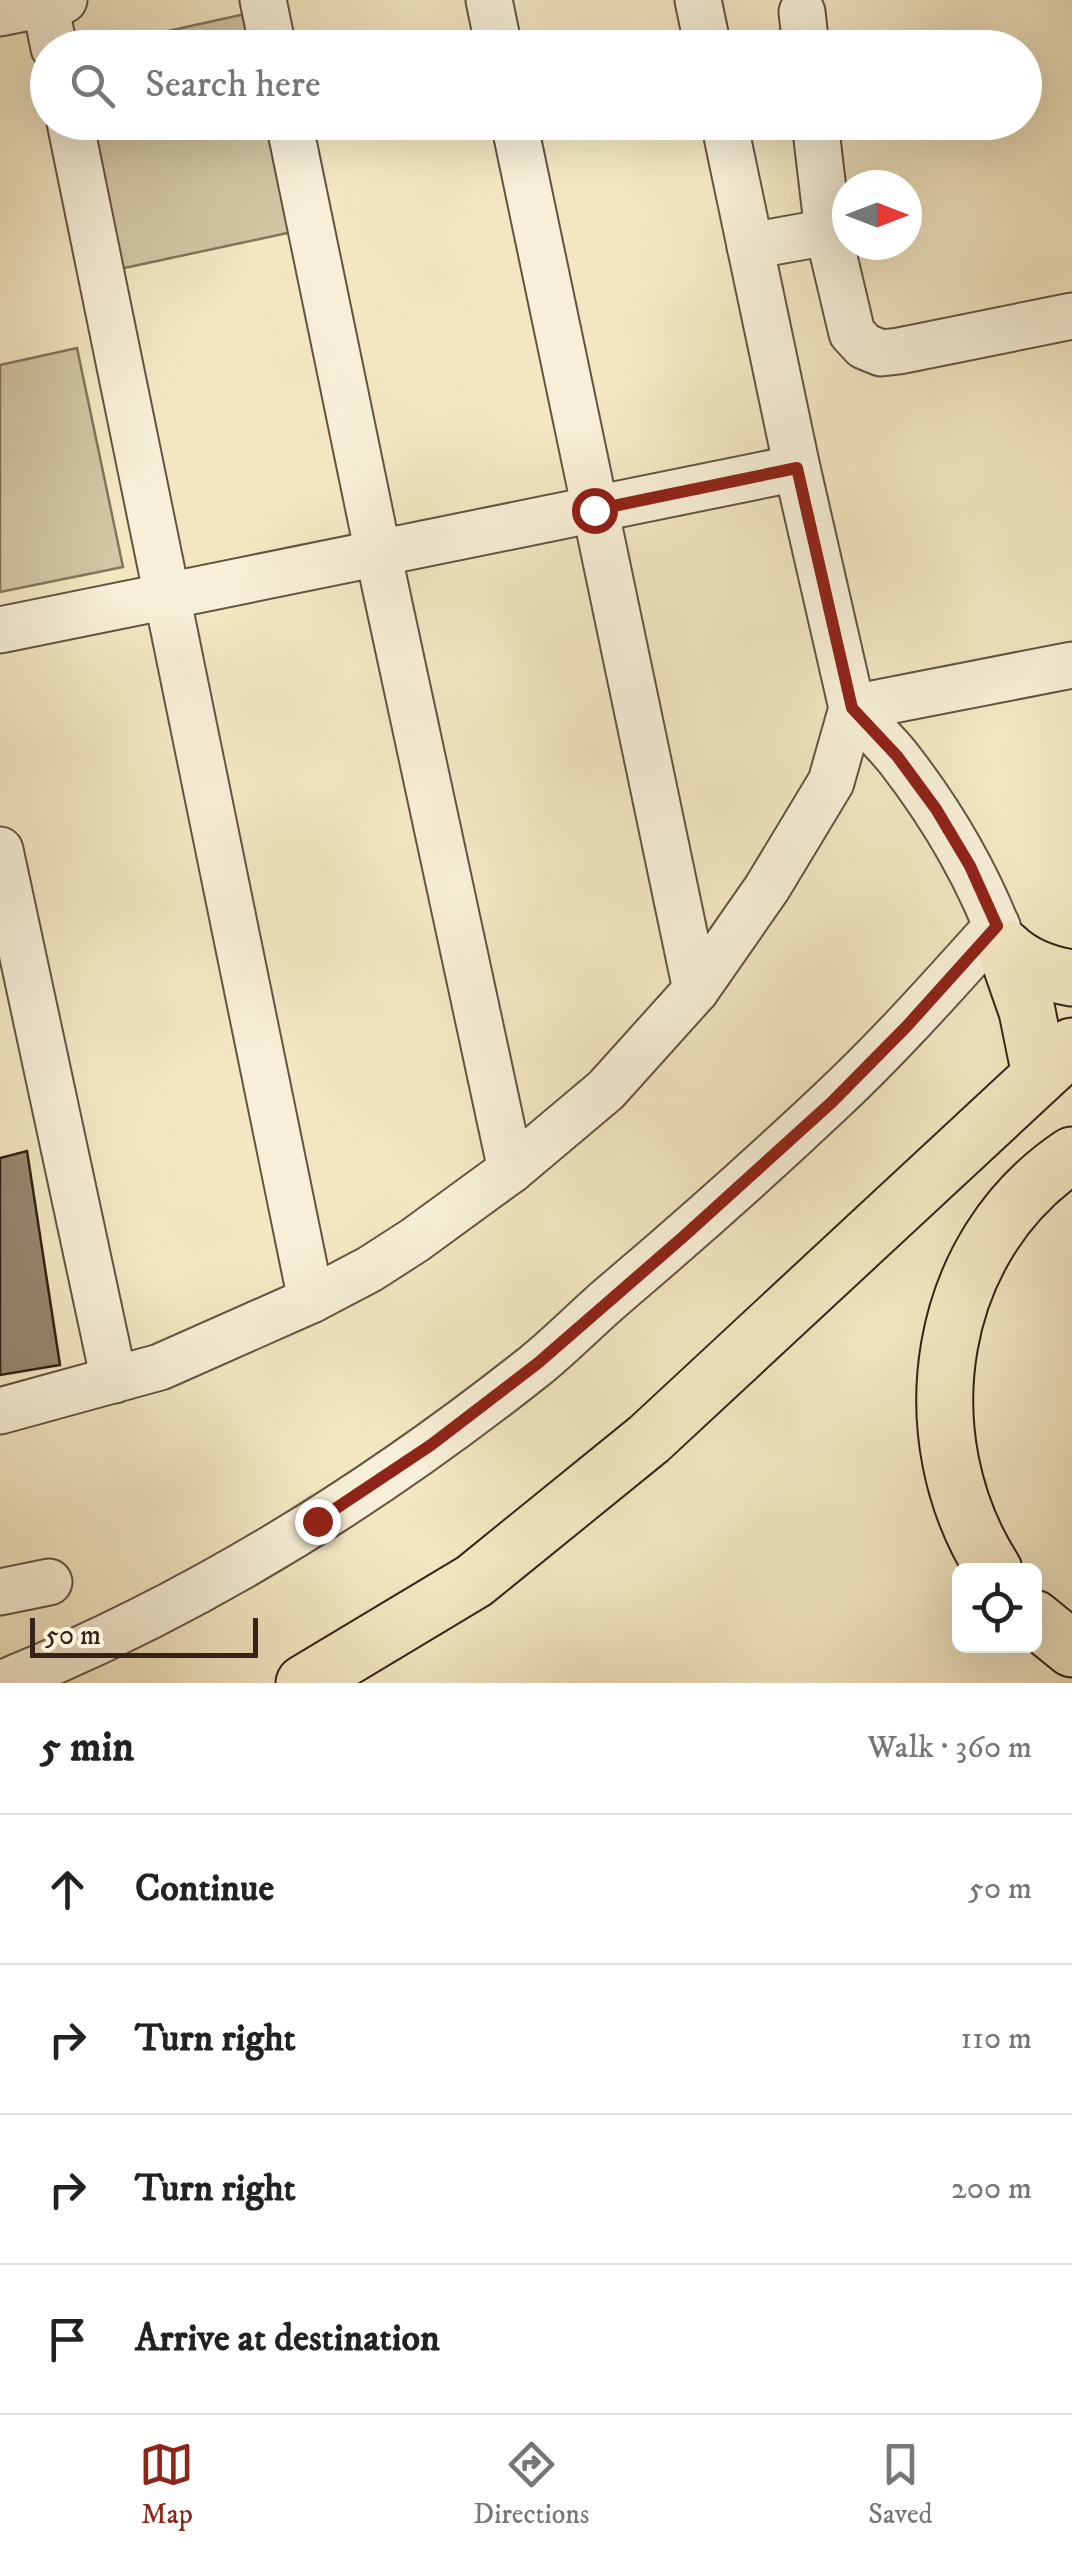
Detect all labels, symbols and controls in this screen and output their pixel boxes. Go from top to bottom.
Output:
search box [30,30,1042,140]
icon: search [65,58,120,113]
text: Search here [145,61,321,109]
north arrow [832,170,922,260]
route start [572,488,618,534]
route end [295,1499,341,1545]
map controls [952,1563,1042,1653]
button: locate [952,1563,1042,1653]
scale bar [30,1613,258,1658]
text: 50 m [45,1618,101,1653]
text: 5 min [40,1722,134,1774]
text: Walk · 360 m [867,1728,1032,1768]
icon: ahead [40,1862,95,1917]
text: Continue [135,1865,274,1913]
text: 50 m [968,1869,1032,1909]
icon: right [40,2012,95,2067]
text: Turn right [135,2015,296,2063]
text: 110 m [960,2019,1032,2059]
icon: right [40,2162,95,2217]
text: Turn right [135,2165,296,2213]
text: 200 m [951,2169,1032,2209]
icon: arrive [40,2312,95,2367]
text: Arrive at destination [135,2315,440,2363]
tab: Map [139,2437,194,2532]
tab: Directions [473,2437,589,2532]
tab: Saved [868,2437,933,2532]

